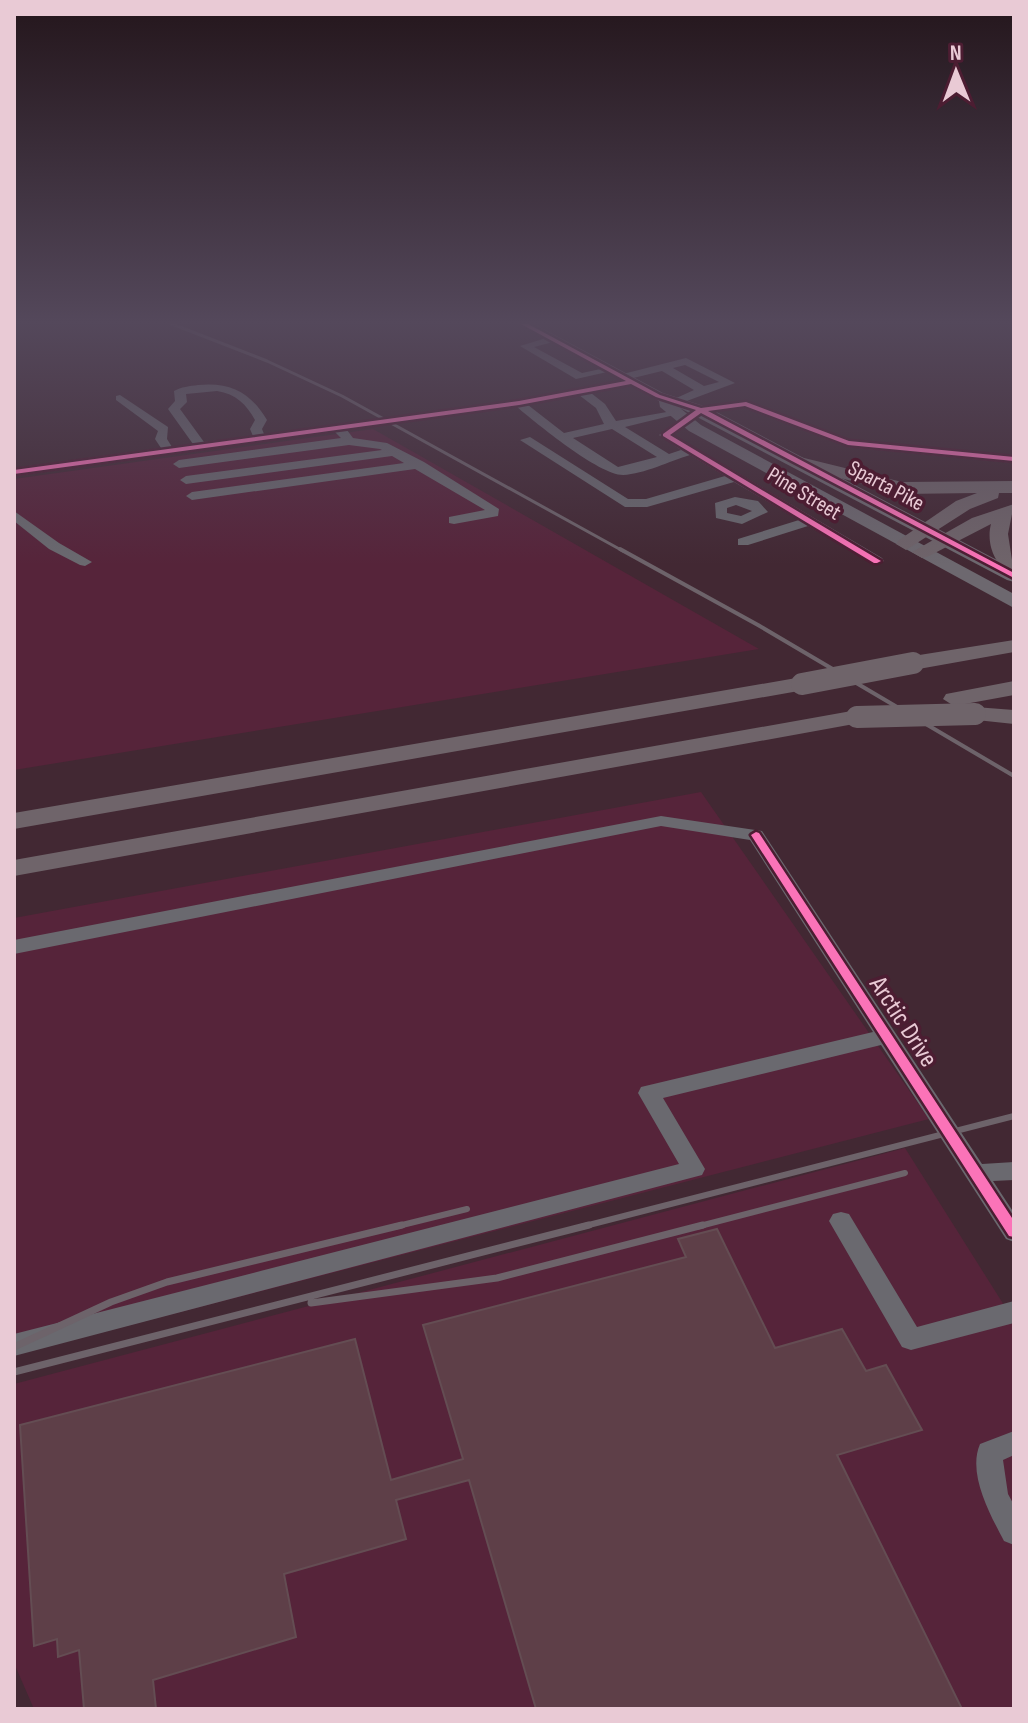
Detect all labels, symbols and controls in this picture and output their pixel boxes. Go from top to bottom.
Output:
north arrow [916,32,996,112]
text: N [950,40,962,67]
street label: Sparta Pike [843,455,929,517]
street label: Pine Street [762,461,846,527]
street label: Arctic Drive [862,970,944,1073]

